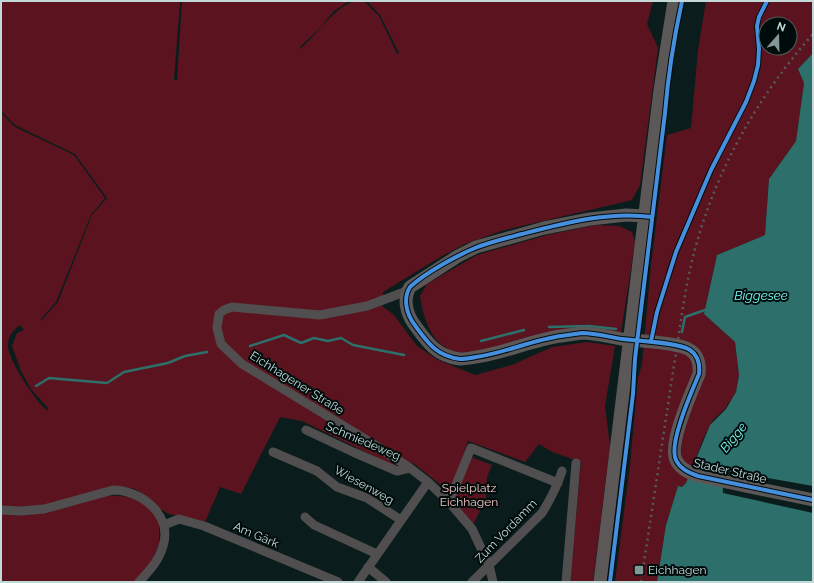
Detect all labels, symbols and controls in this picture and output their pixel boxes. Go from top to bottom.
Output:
north arrow [758,16,798,56]
text: N [775,20,787,35]
water label: Biggesee [734,288,788,303]
street label: Eichhagener Straße [247,348,347,418]
street label: Schmiedeweg [323,419,403,463]
water label: Bigge [717,420,750,455]
street label: Stader Straße [692,456,768,486]
street label: Wiesenweg [332,463,396,507]
park label: Spielplatz Eichhagen [440,481,498,509]
street label: Zum Vordamm [472,496,540,566]
street label: Am Gärk [231,519,281,551]
place label: Eichhagen [648,563,707,577]
marker: Eichhagen [633,564,645,576]

